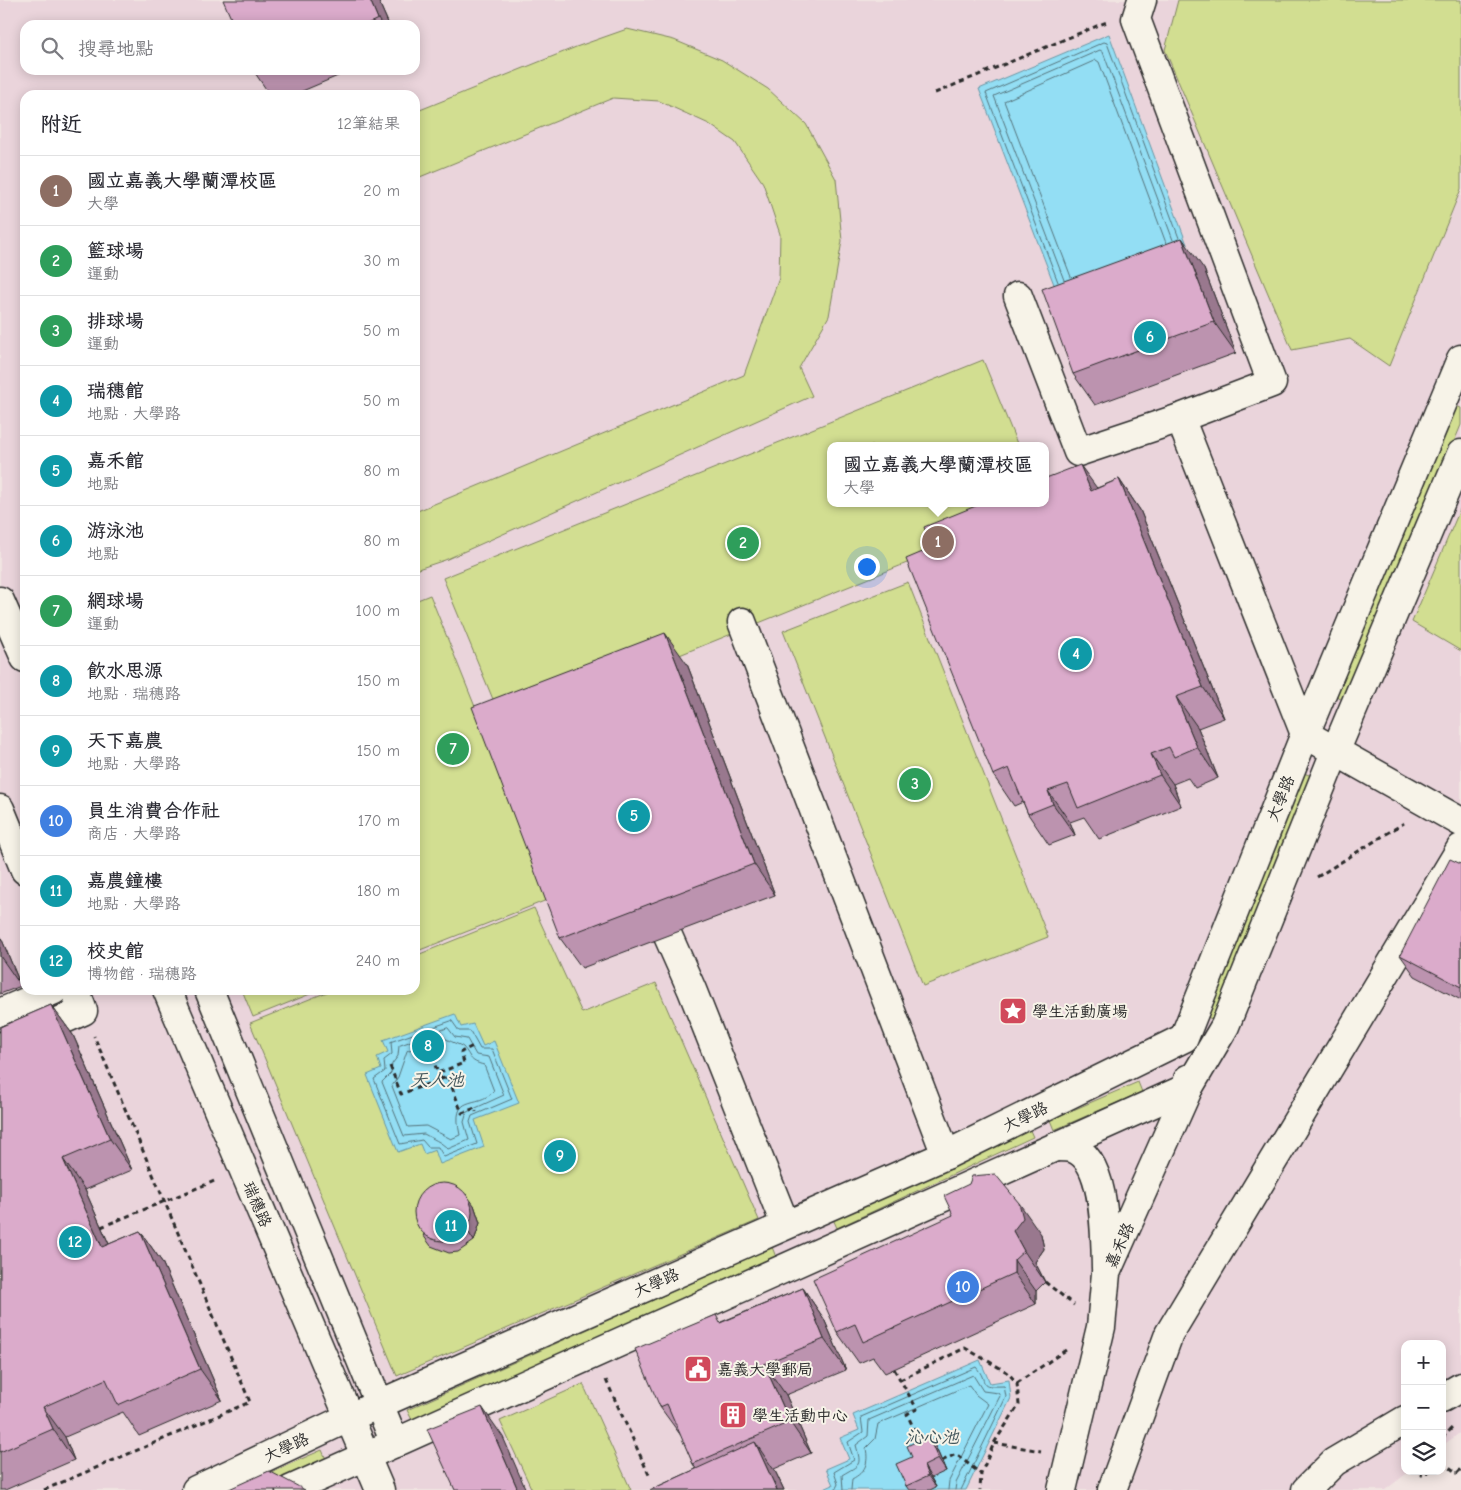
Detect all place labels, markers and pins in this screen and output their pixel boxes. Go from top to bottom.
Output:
pin: 6 [1134,318,1166,356]
pin: 1 [922,523,954,561]
pin: 2 [727,524,759,562]
pin: 4 [1060,635,1092,673]
pin: 7 [437,730,469,768]
pin: 3 [899,765,931,803]
pin: 5 [618,797,650,835]
place icon: 學生活動廣場 [998,996,1028,1026]
place label: 學生活動廣場 [1032,1003,1128,1021]
pin: 8 [412,1027,444,1065]
pin: 9 [544,1137,576,1175]
pin: 11 [435,1207,467,1245]
pin: 12 [59,1223,91,1261]
pin: 10 [947,1268,979,1306]
public building icon: 嘉義大學郵局 [683,1354,713,1384]
place label: 嘉義大學郵局 [717,1361,813,1379]
building icon: 學生活動中心 [718,1400,748,1430]
place label: 學生活動中心 [752,1407,848,1425]

